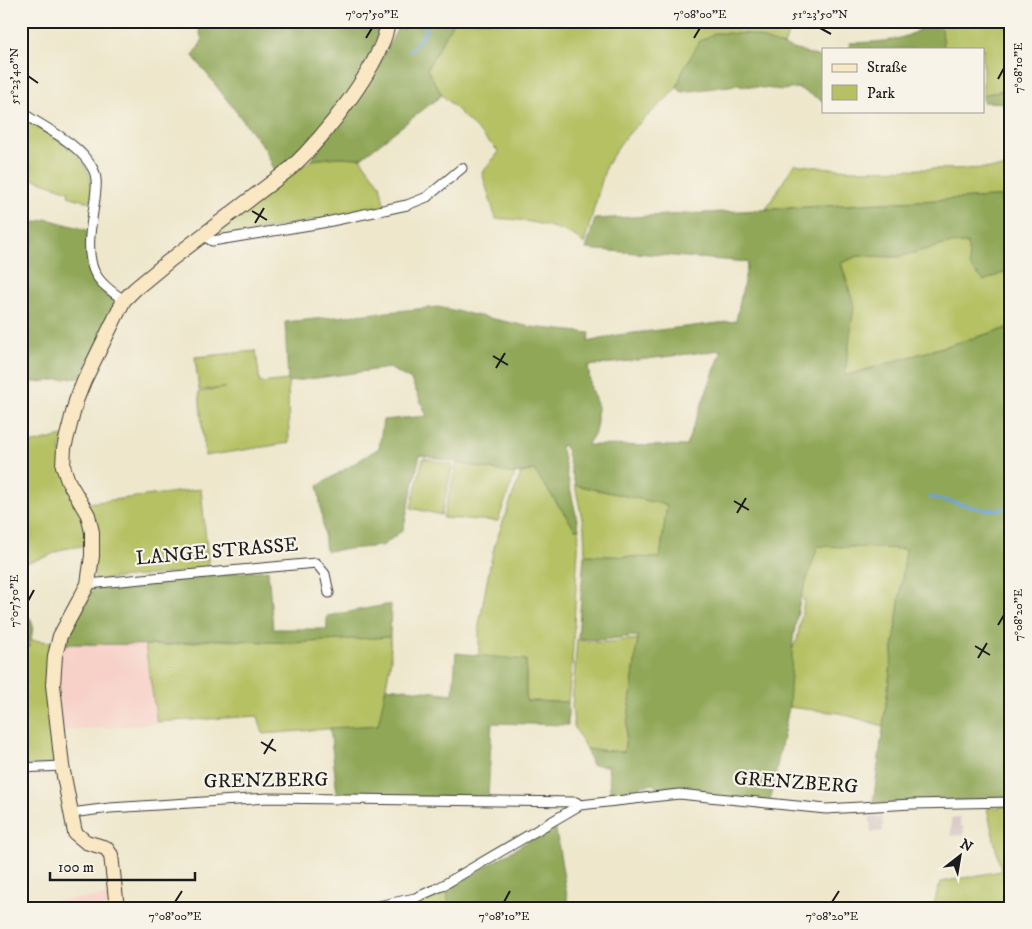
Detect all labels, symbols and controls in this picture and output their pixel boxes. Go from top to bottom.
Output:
text: 7°07'50"E [346,7,399,22]
text: 7°08'00"E [673,7,727,22]
text: 51°23'50"N [792,7,848,22]
text: 7°08'10"E [1011,42,1026,93]
text: 51°23'40"N [7,47,22,104]
legend [822,48,984,112]
text: Straße [867,58,907,77]
text: Park [867,84,896,103]
street label: LANGE STRASSE [135,532,299,572]
text: 7°07'50"E [7,574,22,627]
text: 7°08'20"E [1011,588,1026,641]
street label: GRENZBERG [733,766,859,800]
street label: GRENZBERG [203,767,329,795]
north arrow [934,832,984,882]
text: N [957,835,976,857]
scale bar [50,849,195,881]
text: 100 m [58,858,94,877]
text: 7°08'00"E [148,909,202,924]
text: 7°08'10"E [479,909,530,924]
text: 7°08'20"E [806,909,859,924]

